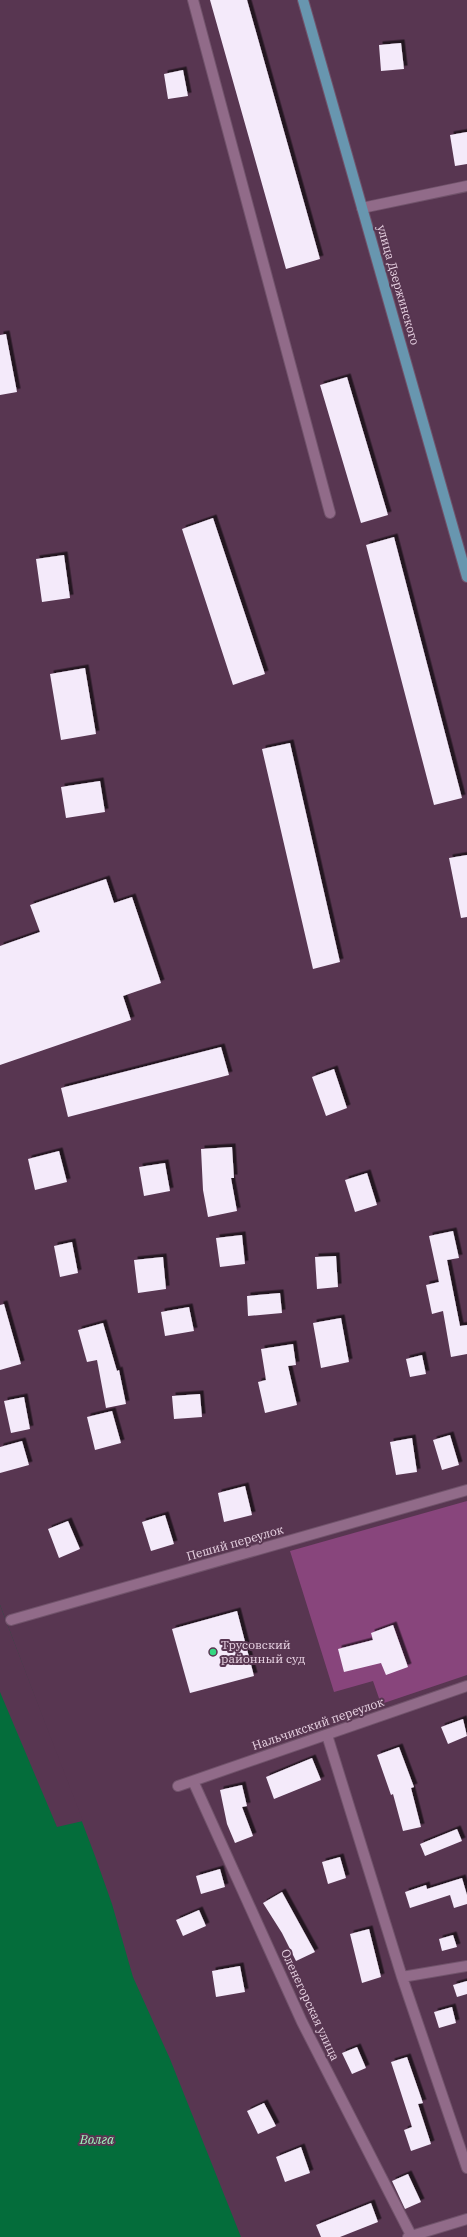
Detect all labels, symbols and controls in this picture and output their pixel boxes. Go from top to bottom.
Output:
street label: улица Дзержинского [374,223,423,347]
street label: Пеший переулок [185,1522,285,1564]
place label: Трусовский районный суд [221,1637,305,1666]
marker: Трусовский районный суд [208,1647,218,1657]
street label: Нальчикский переулок [250,1694,386,1753]
street label: Оленегорская улица [278,1947,343,2063]
water label: Волга [79,2131,114,2148]

